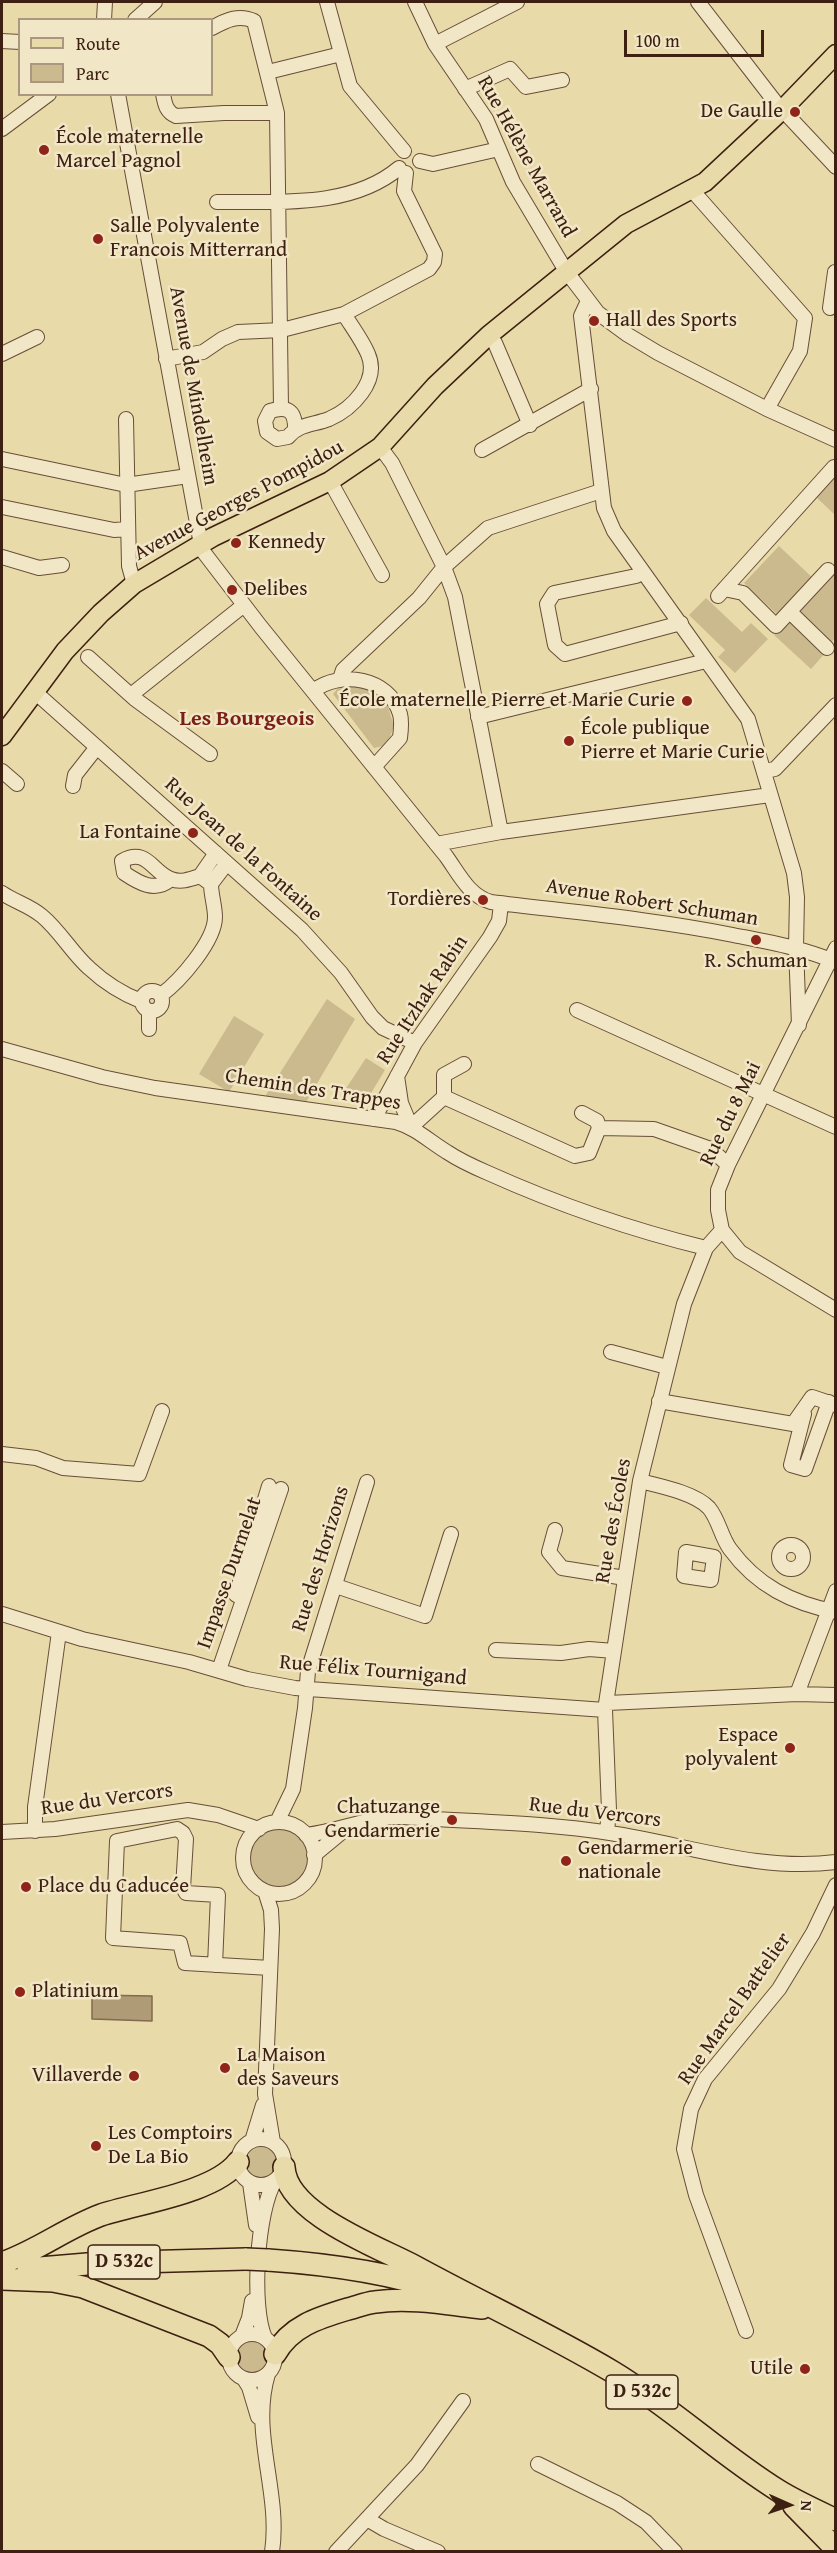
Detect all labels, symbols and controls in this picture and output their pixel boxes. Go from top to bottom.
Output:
legend [18,18,213,96]
scale bar [627,18,766,56]
text: 100 m [635,27,680,54]
text: Route [76,30,120,57]
text: Parc [76,60,109,87]
street label: Rue Hélène Marrand [471,72,581,242]
place label: De Gaulle [700,99,783,125]
marker: De Gaulle [788,105,802,119]
place label: École maternelle Marcel Pagnol [56,125,203,175]
marker: École maternelle Marcel Pagnol [37,143,51,157]
place label: Salle Polyvalente Francois Mitterrand [110,214,287,264]
marker: Salle Polyvalente Francois Mitterrand [91,232,105,246]
street label: Avenue de Mindelheim [163,285,223,487]
place label: Hall des Sports [606,308,737,334]
marker: Hall des Sports [587,314,601,328]
street label: Avenue Georges Pompidou [130,435,348,567]
place label: Kennedy [248,530,325,556]
marker: Kennedy [229,536,243,550]
place label: Delibes [244,577,307,603]
marker: Delibes [225,583,239,597]
place label: École maternelle Pierre et Marie Curie [339,688,675,714]
marker: École maternelle Pierre et Marie Curie [680,694,694,708]
district label: Les Bourgeois [180,706,314,732]
place label: École publique Pierre et Marie Curie [581,716,765,766]
marker: École publique Pierre et Marie Curie [562,734,576,748]
street label: Rue Jean de la Fontaine [159,772,327,928]
place label: La Fontaine [79,820,181,846]
marker: La Fontaine [186,826,200,840]
street label: Avenue Robert Schuman [544,874,760,932]
place label: Tordières [387,887,471,913]
marker: Tordières [476,893,490,907]
street label: Rue Itzhak Rabin [372,931,474,1069]
marker: R. Schuman [749,933,763,947]
place label: R. Schuman [704,949,808,975]
street label: Rue du 8 Mai [695,1058,767,1170]
street label: Chemin des Trappes [223,1064,403,1116]
street label: Rue des Écoles [591,1456,637,1586]
street label: Rue des Horizons [287,1483,355,1635]
street label: Impasse Durmelat [192,1494,268,1652]
street label: Rue Félix Tournigand [278,1650,468,1692]
place label: Espace polyvalent [685,1723,778,1773]
marker: Espace polyvalent [783,1741,797,1755]
street label: Rue du Vercors [39,1778,175,1822]
street label: Rue du Vercors [528,1792,662,1834]
place label: Chatuzange Gendarmerie [325,1795,440,1845]
marker: Chatuzange Gendarmerie [445,1813,459,1827]
place label: Gendarmerie nationale [578,1836,693,1886]
marker: Gendarmerie nationale [559,1854,573,1868]
place label: Place du Caducée [38,1874,189,1900]
marker: Place du Caducée [19,1880,33,1894]
street label: Rue Marcel Battelier [673,1928,797,2090]
place label: Platinium [32,1979,119,2005]
marker: Platinium [13,1985,27,1999]
place label: La Maison des Saveurs [237,2043,339,2093]
marker: La Maison des Saveurs [218,2061,232,2075]
place label: Villaverde [32,2063,122,2089]
marker: Villaverde [127,2069,141,2083]
place label: Les Comptoirs De La Bio [108,2121,233,2171]
marker: Les Comptoirs De La Bio [89,2139,103,2153]
road number: D 532c [88,2245,160,2279]
place label: Utile [750,2356,793,2382]
marker: Utile [798,2362,812,2376]
road number: D 532c [606,2375,678,2409]
north arrow [759,2475,819,2535]
text: N [795,2500,819,2512]

